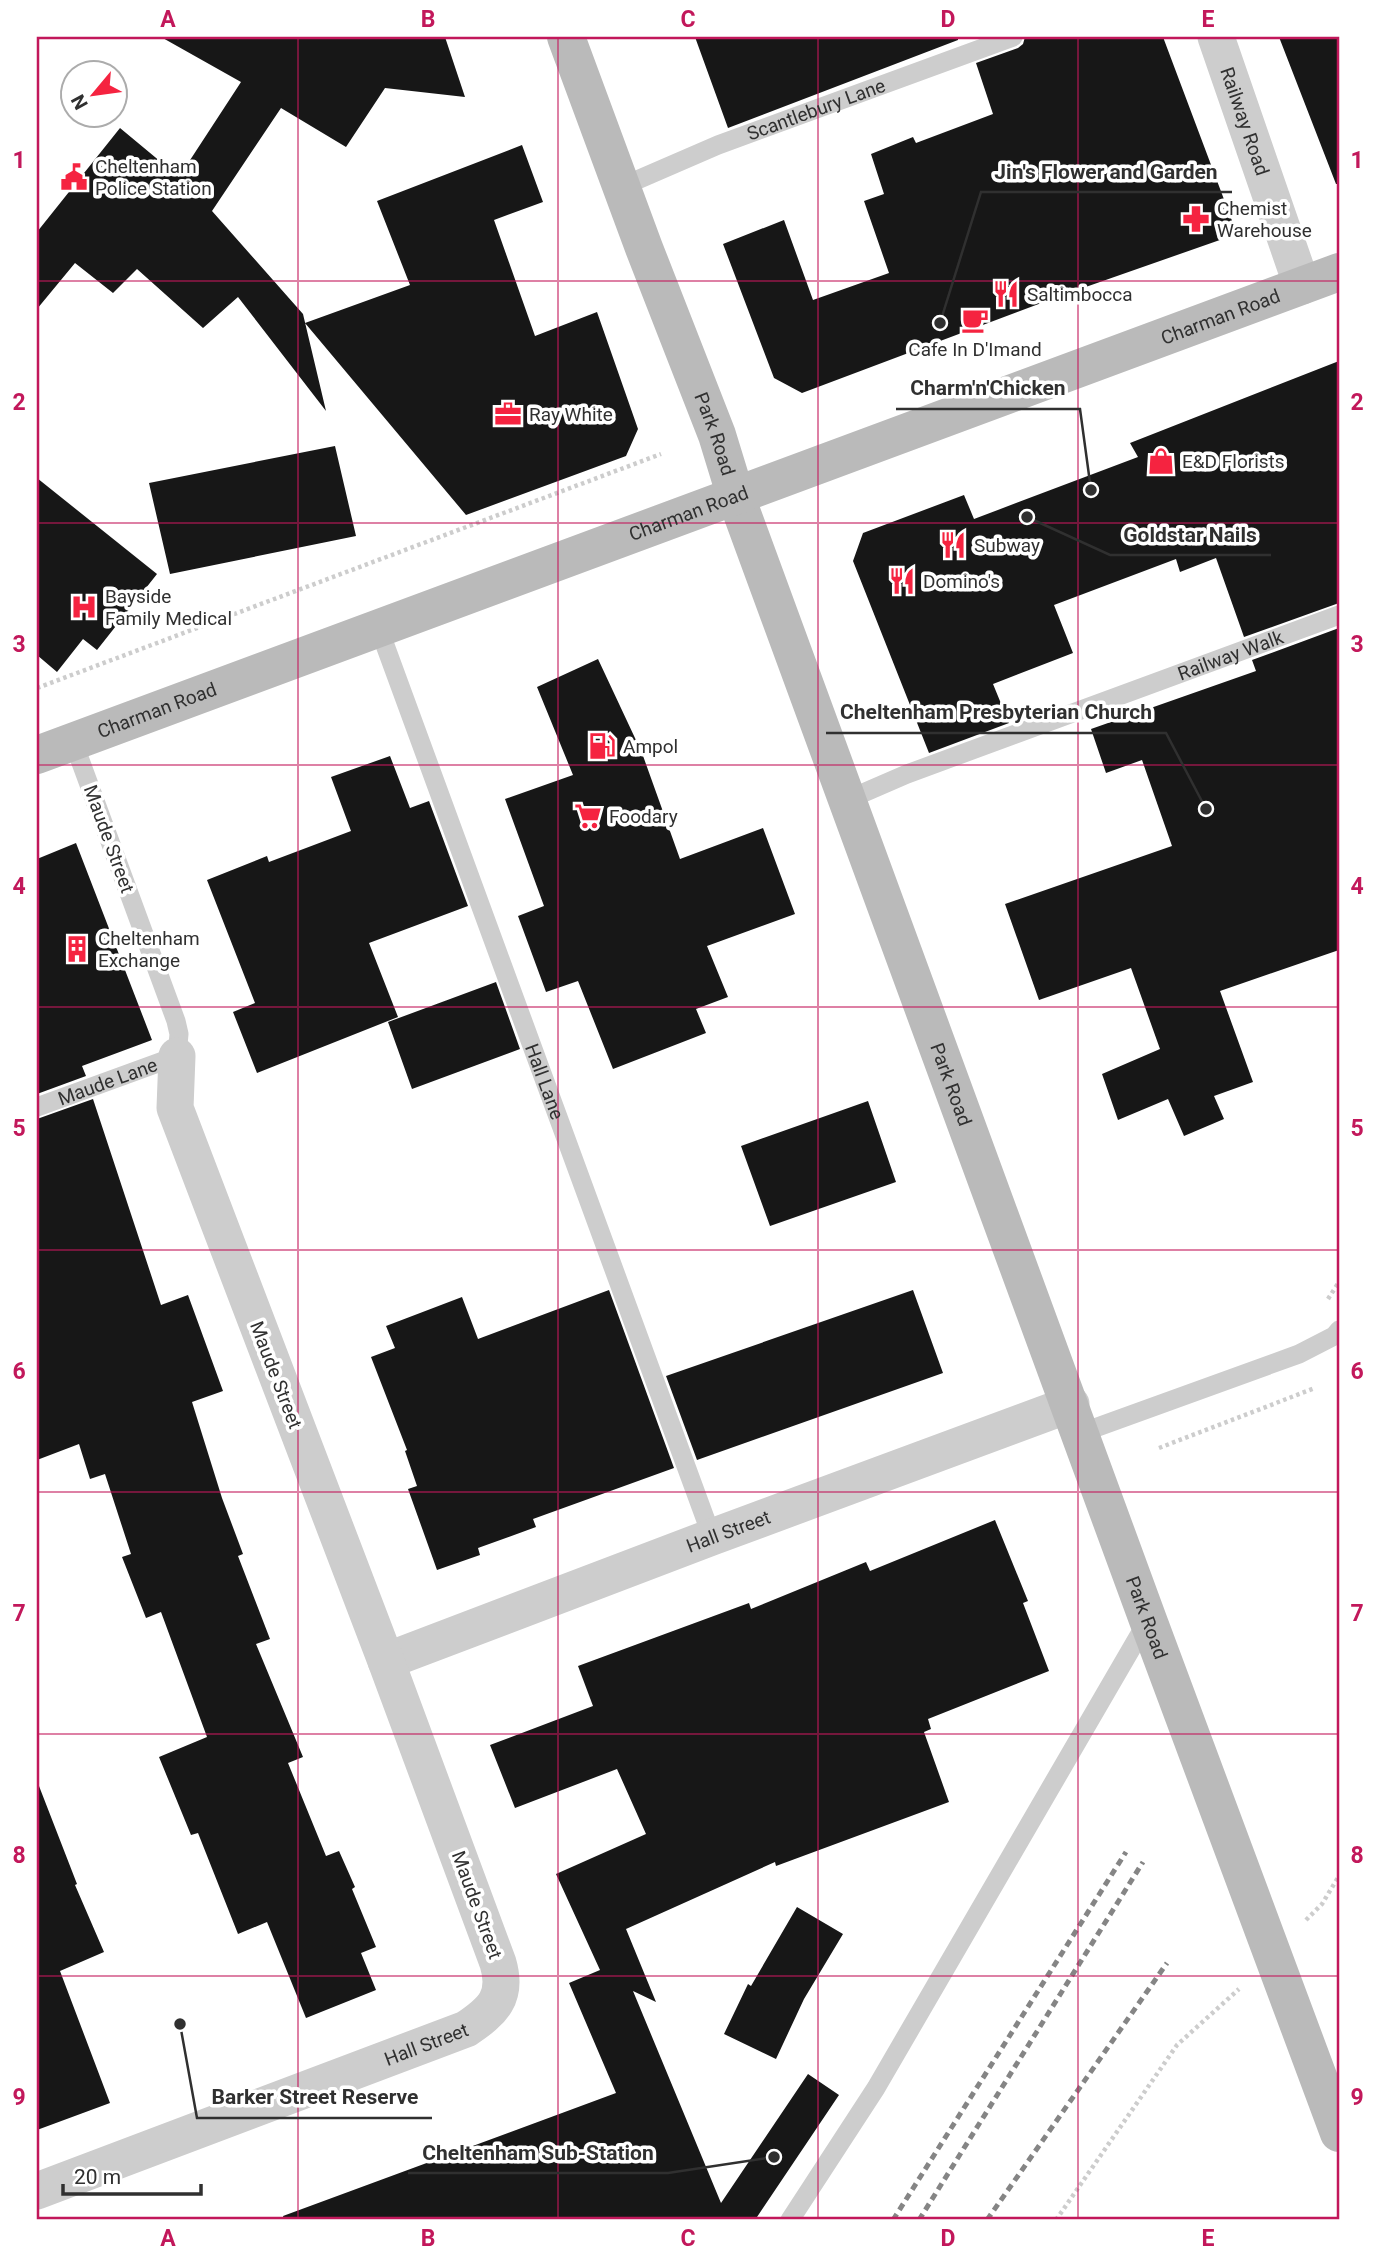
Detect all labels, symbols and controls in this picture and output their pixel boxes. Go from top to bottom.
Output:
text: A [160,6,176,33]
text: B [421,6,435,33]
text: C [680,6,696,33]
text: D [941,6,955,33]
text: E [1202,6,1215,33]
north arrow [60,60,130,130]
street label: Railway Road [1216,64,1274,178]
street label: Scantlebury Lane [744,73,888,145]
text: N [66,91,93,113]
text: 1 [12,147,26,174]
text: 1 [1350,147,1364,174]
callout: Jin's Flower and Garden [981,150,1232,192]
place label: Cheltenham Police Station [95,155,212,200]
text: Jin's Flower and Garden [994,160,1218,184]
public building icon: Cheltenham Police Station [59,162,89,192]
place label: Chemist Warehouse [1217,197,1312,242]
pharmacy icon: Chemist Warehouse [1181,204,1211,234]
restaurant icon: Saltimbocca [991,279,1021,309]
place label: Saltimbocca [1027,283,1132,306]
street label: Charman Road [1158,284,1283,349]
cafe icon: Cafe In D'Imand [960,305,990,335]
place label: Cafe In D'Imand [908,338,1042,361]
callout: Charm'n'Chicken [896,367,1080,409]
text: Charm'n'Chicken [910,376,1066,400]
text: 2 [12,389,26,416]
street label: Park Road [690,389,740,478]
text: 2 [1350,389,1364,416]
office icon: Ray White [493,399,523,429]
place label: Ray White [529,403,613,426]
shop icon: E&D Florists [1146,446,1176,476]
place label: E&D Florists [1182,450,1285,473]
street label: Charman Road [626,480,751,545]
callout: Goldstar Nails [1110,513,1271,555]
text: Goldstar Nails [1123,523,1257,547]
restaurant icon: Subway [938,530,968,560]
place label: Subway [974,534,1040,557]
restaurant icon: Domino's [887,566,917,596]
place label: Domino's [923,570,1000,593]
place label: Bayside Family Medical [105,585,232,630]
hospital icon: Bayside Family Medical [69,592,99,622]
street label: Railway Walk [1174,625,1287,685]
text: 3 [12,631,26,658]
text: 3 [1350,631,1364,658]
street label: Charman Road [94,677,220,743]
callout: Cheltenham Presbyterian Church [826,691,1166,733]
text: Cheltenham Presbyterian Church [840,700,1152,724]
fuel station icon: Ampol [587,731,617,761]
place label: Ampol [623,735,678,758]
street label: Maude Street [79,782,139,896]
supermarket icon: Foodary [573,801,603,831]
place label: Foodary [609,805,678,828]
text: 4 [12,873,26,900]
text: 4 [1350,873,1364,900]
place label: Cheltenham Exchange [98,927,200,972]
building icon: Cheltenham Exchange [62,934,92,964]
street label: Hall Lane [521,1040,569,1122]
street label: Park Road [926,1040,977,1129]
street label: Maude Lane [55,1053,160,1110]
text: 5 [12,1115,26,1142]
text: 5 [1350,1115,1364,1142]
street label: Maude Street [245,1318,307,1432]
text: 6 [12,1358,26,1385]
text: 6 [1350,1358,1364,1385]
street label: Hall Street [683,1505,773,1557]
street label: Park Road [1121,1573,1173,1662]
text: 7 [12,1600,26,1627]
text: 7 [1350,1600,1364,1627]
text: 8 [12,1842,26,1869]
text: 8 [1350,1842,1364,1869]
street label: Maude Street [447,1848,507,1962]
street label: Hall Street [381,2018,471,2070]
callout: Barker Street Reserve [197,2076,432,2118]
text: 9 [12,2084,26,2111]
text: 9 [1350,2084,1364,2111]
text: Barker Street Reserve [212,2085,418,2109]
callout: Cheltenham Sub-Station [408,2131,668,2173]
text: Cheltenham Sub-Station [422,2141,654,2165]
scale bar [63,2152,201,2196]
text: 20 m [74,2165,121,2189]
text: A [160,2225,176,2252]
text: B [421,2225,435,2252]
text: C [680,2225,696,2252]
text: D [941,2225,955,2252]
text: E [1202,2225,1215,2252]

